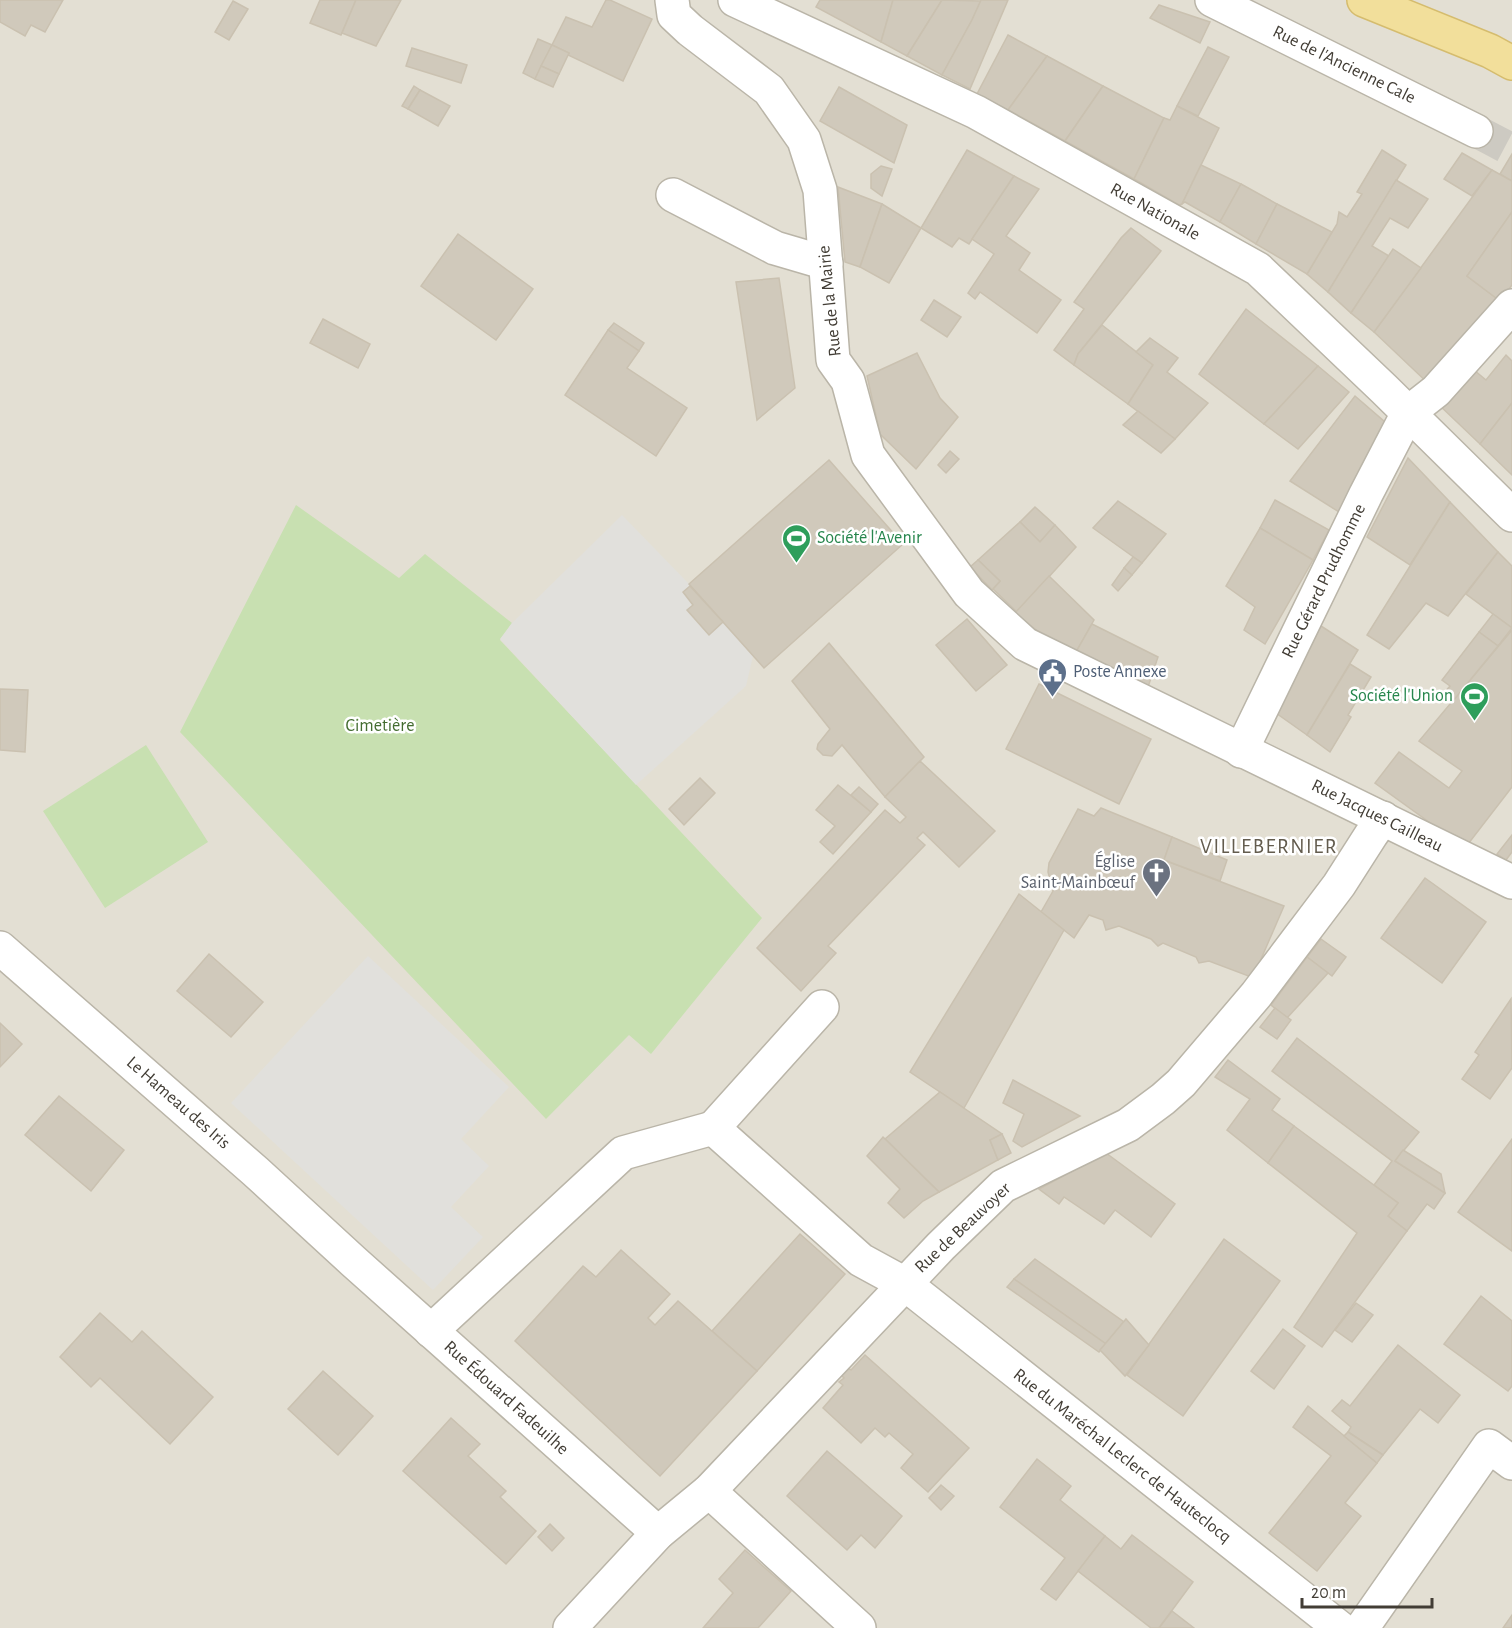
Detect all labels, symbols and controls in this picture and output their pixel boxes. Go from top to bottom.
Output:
street label: Rue de l'Ancienne Cale [1270,23,1418,107]
street label: Rue Nationale [1107,180,1203,244]
street label: Rue de la Mairie [815,245,845,357]
street label: Rue Gérard Prudhomme [1279,501,1369,661]
sports icon: Société l'Avenir [780,522,812,564]
place label: Société l'Avenir [817,529,922,547]
public building icon: Poste Annexe [1036,656,1068,698]
place label: Poste Annexe [1073,663,1167,681]
sports icon: Société l'Union [1458,680,1490,722]
place label: Société l'Union [1350,687,1453,705]
park label: Cimetière [346,717,414,735]
street label: Rue Jacques Cailleau [1309,776,1445,856]
district label: VILLEBERNIER [1200,836,1338,857]
place label: Église Saint-Mainbœuf [1021,850,1137,892]
church icon: Église Saint-Mainbœuf [1140,856,1172,898]
street label: Le Hameau des Iris [123,1053,233,1153]
street label: Rue de Beauvoyer [912,1179,1014,1277]
street label: Rue Édouard Fadeuilhe [440,1335,574,1458]
street label: Rue du Maréchal Leclerc de Hauteclocq [1010,1366,1234,1546]
scale bar [1302,1571,1432,1609]
text: 20 m [1311,1584,1346,1602]

